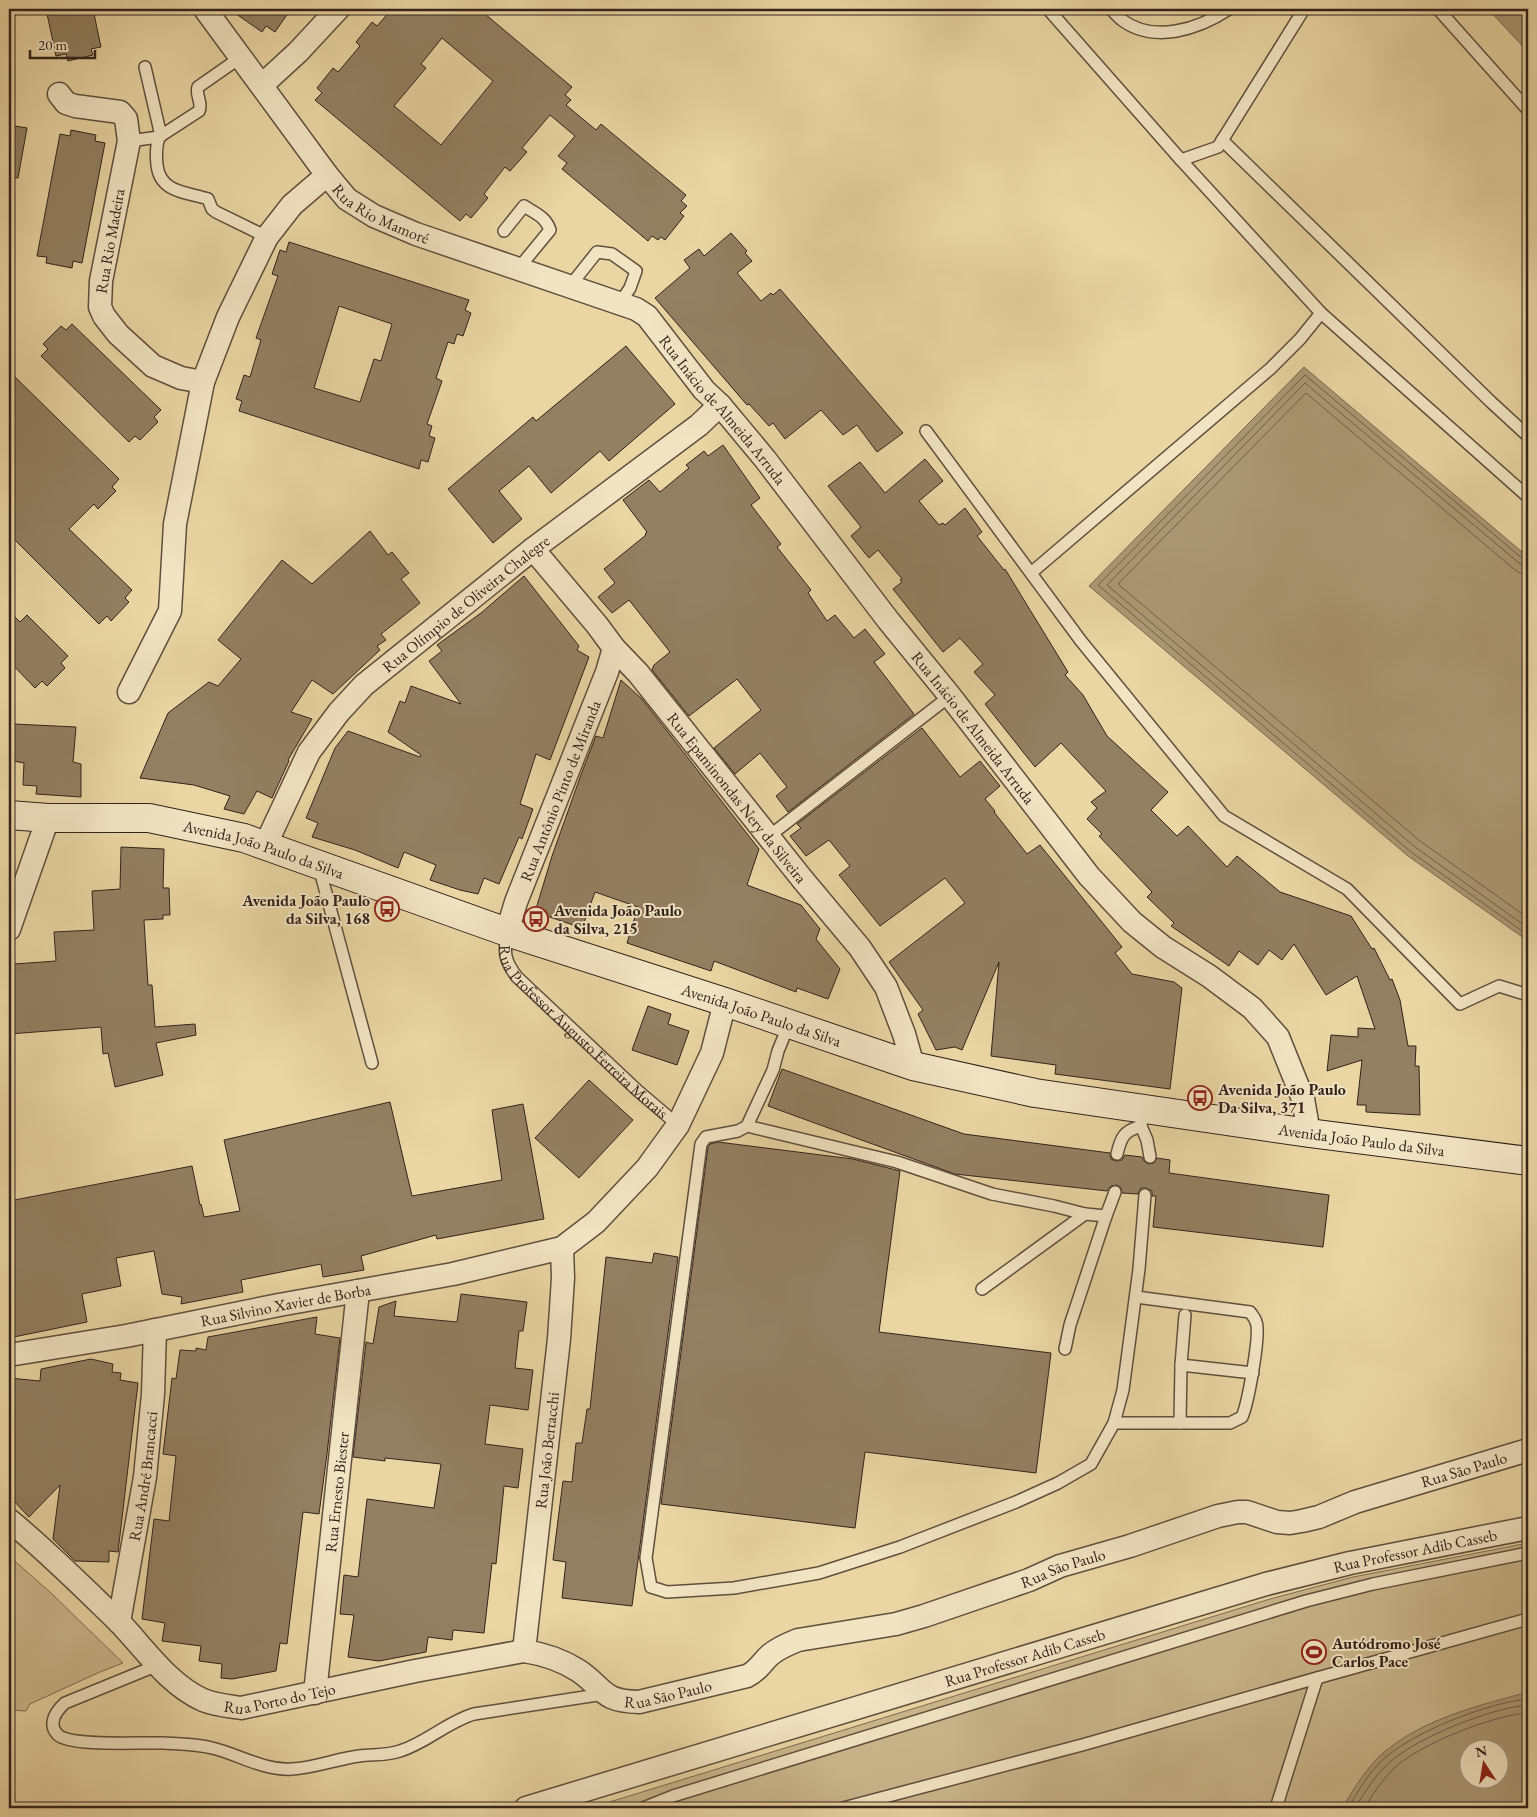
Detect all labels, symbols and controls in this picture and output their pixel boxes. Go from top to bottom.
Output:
scale bar [30,28,95,60]
text: 20 m [38,35,67,54]
street label: Rua Rio Mamoré [328,179,432,248]
street label: Rua Rio Madeira [90,186,130,295]
street label: Rua Inácio de Almeida Arruda [655,330,792,489]
street label: Rua Olímpio de Oliveira Chalegre [378,530,554,677]
street label: Rua Inácio de Almeida Arruda [907,647,1040,809]
street label: Rua Antônio Pinto de Miranda [515,696,606,885]
street label: Rua Epaminondas Nery da Silveira [663,708,812,888]
street label: Avenida João Paulo da Silva [180,815,347,884]
place label: Avenida João Paulo da Silva, 168 [241,890,370,929]
bus stop icon: Avenida João Paulo da Silva, 168 [374,896,400,922]
place label: Avenida João Paulo da Silva, 215 [553,900,682,939]
bus stop icon: Avenida João Paulo da Silva, 215 [523,906,549,932]
street label: Rua Professor Augusto Ferreira Morais [495,945,673,1123]
street label: Avenida João Paulo da Silva [678,978,845,1052]
place label: Avenida João Paulo Da Silva, 371 [1217,1079,1346,1118]
bus stop icon: Avenida João Paulo Da Silva, 371 [1187,1085,1213,1111]
street label: Avenida João Paulo da Silva [1276,1118,1447,1161]
street label: Rua Silvino Xavier de Borba [198,1278,373,1331]
street label: Rua João Bertacchi [530,1391,564,1510]
street label: Rua André Brancacci [123,1410,162,1543]
street label: Rua Ernesto Biester [320,1430,353,1554]
street label: Rua Sāo Paulo [1418,1446,1510,1492]
street label: Rua Professor Adib Casseb [1331,1524,1499,1577]
street label: Rua Sāo Paulo [1018,1543,1108,1593]
street label: Rua Professor Adib Casseb [942,1623,1107,1691]
place label: Autódromo José Carlos Pace [1331,1633,1441,1672]
sports icon: Autódromo José Carlos Pace [1301,1639,1327,1665]
street label: Rua Sāo Paulo [623,1674,714,1713]
street label: Rua Porto do Tejo [223,1678,337,1719]
north arrow [1460,1740,1510,1790]
text: N [1474,1741,1489,1761]

